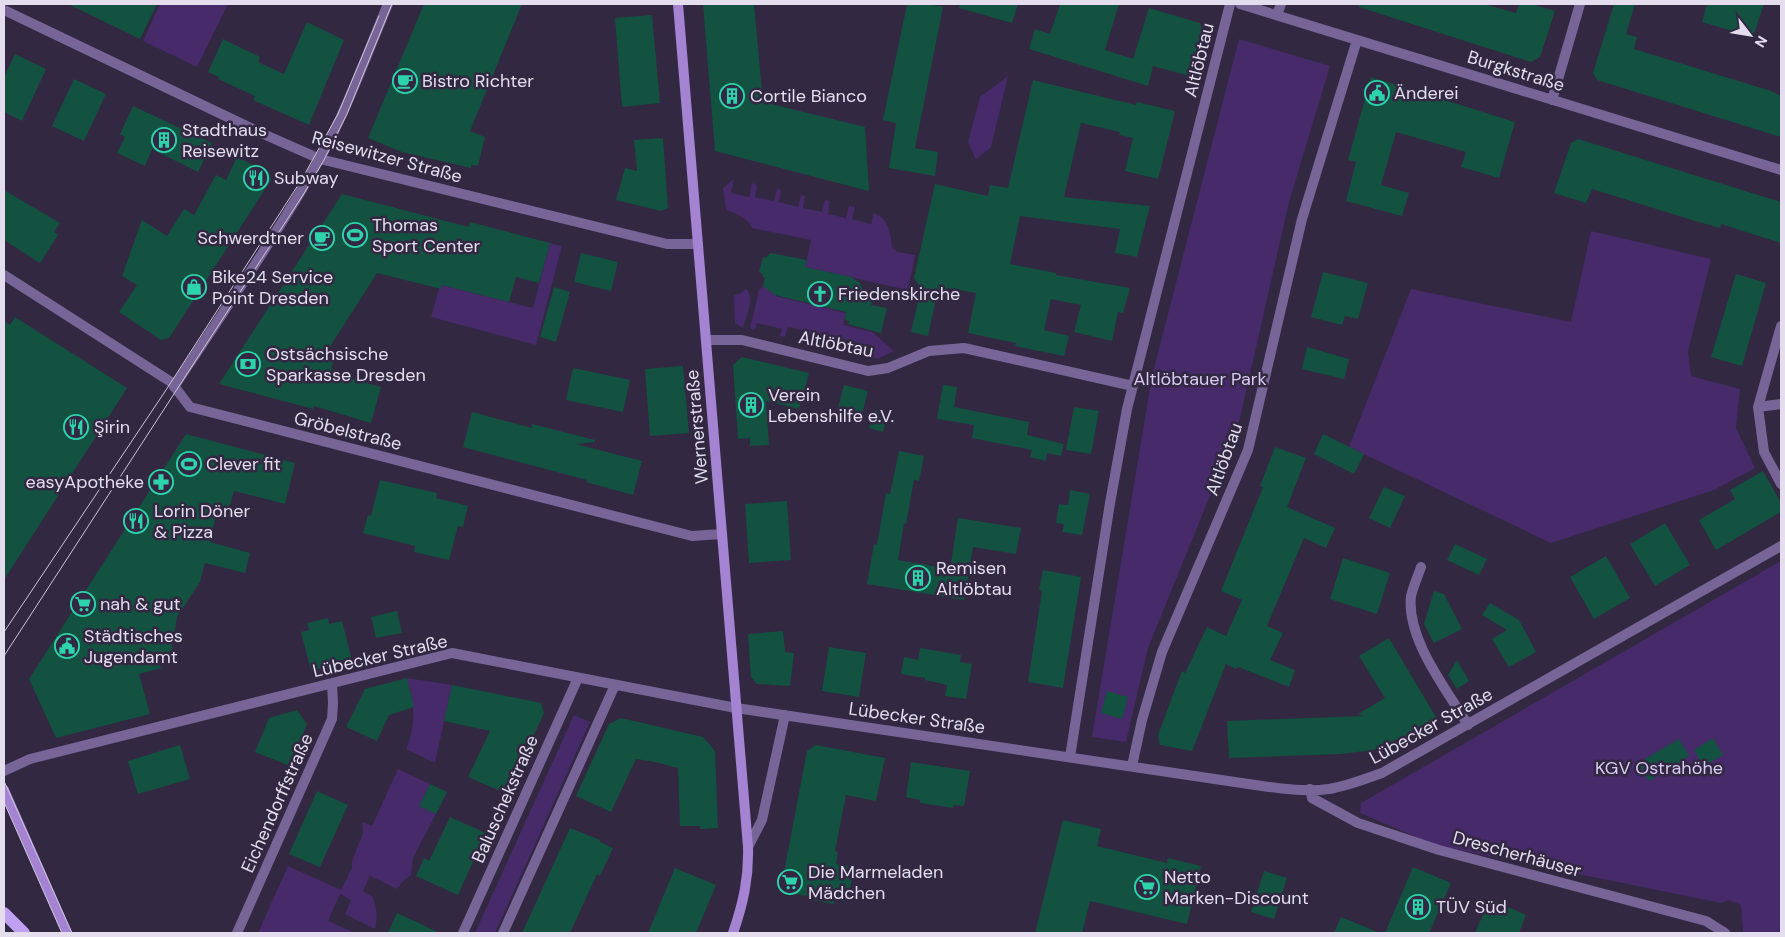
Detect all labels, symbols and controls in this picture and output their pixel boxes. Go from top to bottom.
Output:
north arrow [1725,10,1775,60]
street label: Altlöbtau [1178,20,1220,100]
text: N [1751,33,1771,51]
street label: Burgkstraße [1465,45,1567,97]
cafe icon: Bistro Richter [392,68,418,94]
place label: Bistro Richter [422,69,534,93]
public building icon: Änderei [1364,80,1390,106]
place label: Änderei [1394,81,1459,105]
building icon: Cortile Bianco [719,83,745,109]
place label: Cortile Bianco [750,84,867,108]
place label: Stadthaus Reisewitz [182,118,267,163]
street label: Reisewitzer Straße [309,125,465,189]
building icon: Stadthaus Reisewitz [151,127,177,153]
restaurant icon: Subway [243,165,269,191]
place label: Subway [274,166,339,190]
place label: Thomas Sport Center [372,213,480,258]
sports icon: Thomas Sport Center [342,222,368,248]
cafe icon: Schwerdtner [309,225,335,251]
place label: Schwerdtner [197,226,304,250]
place label: Bike24 Service Point Dresden [212,265,333,310]
shop icon: Bike24 Service Point Dresden [181,274,207,300]
church icon: Friedenskirche [807,281,833,307]
place label: Friedenskirche [838,282,960,306]
street label: Altlöbtau [797,325,875,363]
place label: Ostsächsische Sparkasse Dresden [266,342,426,387]
bank icon: Ostsächsische Sparkasse Dresden [235,351,261,377]
park label: Altlöbtauer Park [1133,367,1267,391]
street label: Wernerstraße [680,369,714,485]
place label: Verein Lebenshilfe e.V. [768,383,894,428]
building icon: Verein Lebenshilfe e.V. [738,392,764,418]
street label: Gröbelstraße [292,406,404,456]
restaurant icon: Şirin [63,414,89,440]
place label: Şirin [94,415,130,439]
street label: Altlöbtau [1200,419,1248,499]
sports icon: Clever fit [176,451,202,477]
place label: Clever fit [206,452,281,476]
pharmacy icon: easyApotheke [148,469,174,495]
place label: easyApotheke [26,470,144,494]
place label: Lorin Döner & Pizza [154,499,250,544]
restaurant icon: Lorin Döner & Pizza [123,508,149,534]
place label: Remisen Altlöbtau [936,556,1012,601]
building icon: Remisen Altlöbtau [905,565,931,591]
supermarket icon: nah & gut [70,591,96,617]
place label: nah & gut [100,592,181,616]
place label: Städtisches Jugendamt [84,624,183,669]
street label: Lübecker Straße [310,629,450,683]
public building icon: Städtisches Jugendamt [54,633,80,659]
street label: Lübecker Straße [1365,682,1497,770]
street label: Lübecker Straße [847,697,987,739]
street label: Eichendorffstraße [235,729,319,877]
street label: Baluschekstraße [466,731,544,867]
park label: KGV Ostrahöhe [1595,756,1723,780]
street label: Drescherhäuser [1450,825,1584,883]
place label: Die Marmeladen Mädchen [808,860,943,905]
place label: Netto Marken-Discount [1164,865,1309,910]
supermarket icon: Die Marmeladen Mädchen [777,869,803,895]
supermarket icon: Netto Marken-Discount [1134,874,1160,900]
building icon: TÜV Süd [1405,894,1431,920]
place label: TÜV Süd [1436,895,1507,919]

